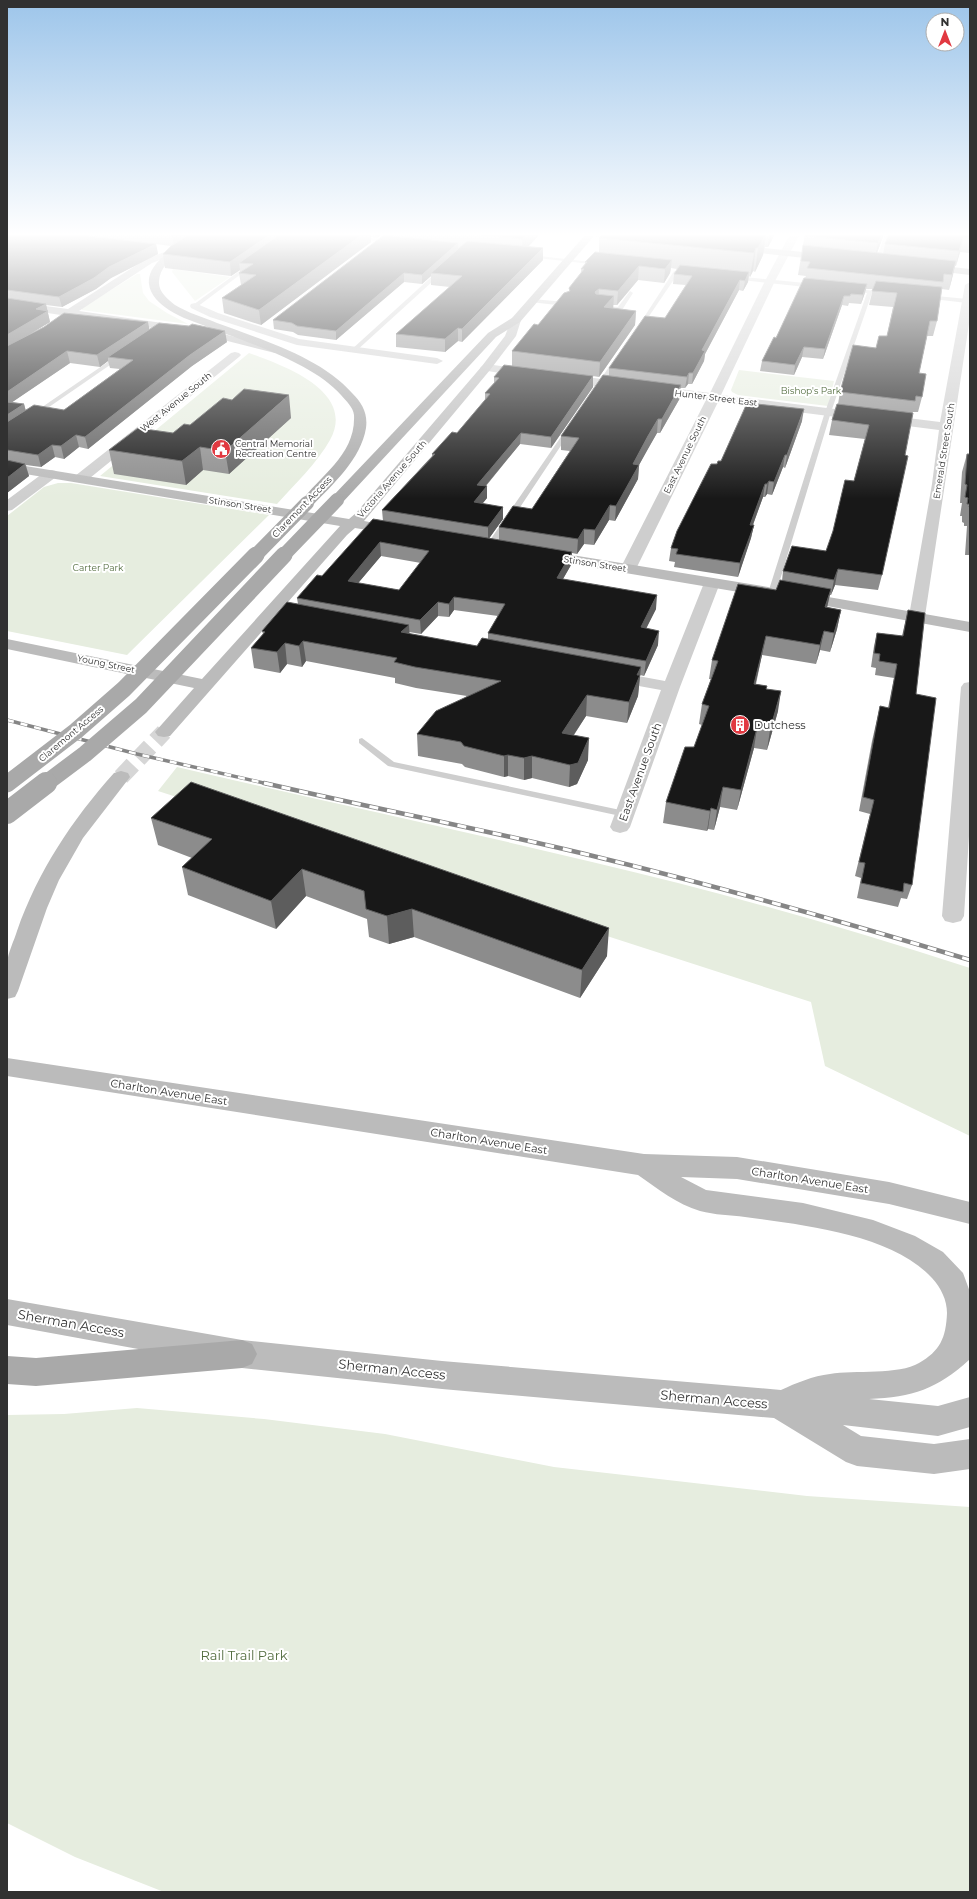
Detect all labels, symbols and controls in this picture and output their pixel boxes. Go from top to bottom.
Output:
north arrow [925,12,965,52]
text: N [941,15,949,29]
street label: West Avenue South [138,369,214,434]
park label: Bishop's Park [781,385,842,396]
street label: Hunter Street East [674,387,758,408]
street label: Emerald Street South [930,402,957,500]
street label: East Avenue South [661,414,708,495]
street label: Victoria Avenue South [355,437,428,520]
public building icon: Central Memorial Recreation Centre [210,438,232,460]
place label: Central Memorial Recreation Centre [235,438,317,459]
street label: Claremont Access [270,473,334,540]
street label: Stinson Street [208,494,273,515]
street label: Stinson Street [563,553,628,574]
park label: Carter Park [73,562,124,573]
street label: Young Street [76,652,136,675]
street label: Claremont Access [36,703,106,764]
building icon: Dutchess [729,714,751,736]
place label: Dutchess [754,718,806,732]
street label: East Avenue South [616,721,664,823]
street label: Charlton Avenue East [109,1076,229,1108]
street label: Charlton Avenue East [429,1125,549,1157]
street label: Charlton Avenue East [750,1164,870,1196]
street label: Sherman Access [17,1306,125,1340]
street label: Sherman Access [338,1355,446,1383]
street label: Sherman Access [660,1386,768,1412]
park label: Rail Trail Park [200,1647,288,1663]

